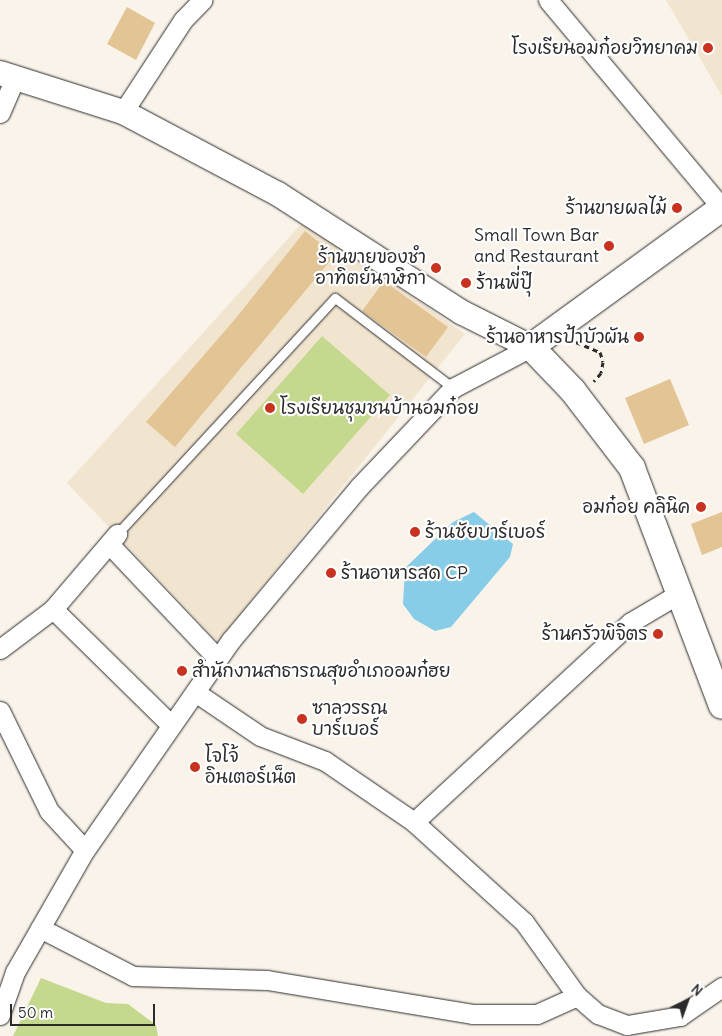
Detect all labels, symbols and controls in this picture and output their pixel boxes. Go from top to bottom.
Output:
place label: โรงเรียนอมก๋อยวิทยาคม [511,37,698,59]
marker: โรงเรียนอมก๋อยวิทยาคม [702,42,714,54]
place label: ร้านขายผลไม้ [566,197,667,219]
marker: ร้านขายผลไม้ [671,202,683,214]
place label: Small Town Bar and Restaurant [474,225,599,268]
marker: Small Town Bar and Restaurant [603,240,615,252]
place label: ร้านขายของชำ อาทิตย์นาฬิกา [315,247,426,290]
marker: ร้านขายของชำ อาทิตย์นาฬิกา [430,262,442,274]
place label: ร้านพี่ปุ๊ [476,272,532,294]
marker: ร้านพี่ปุ๊ [460,277,472,289]
place label: ร้านอาหารป้าบัวผัน [486,326,629,348]
marker: ร้านอาหารป้าบัวผัน [633,331,645,343]
place label: โรงเรียนชุมชนบ้านอมก๋อย [280,397,479,419]
marker: โรงเรียนชุมชนบ้านอมก๋อย [264,402,276,414]
place label: อมก๋อย คลินิค [583,496,690,518]
marker: อมก๋อย คลินิค [694,500,708,514]
place label: ร้านชัยบาร์เบอร์ [425,521,545,543]
marker: ร้านชัยบาร์เบอร์ [409,526,421,538]
place label: ร้านอาหารสด CP [341,562,468,584]
marker: ร้านอาหารสด CP [325,567,337,579]
place label: ร้านครัวพิจิตร [542,623,648,645]
marker: ร้านครัวพิจิตร [652,628,664,640]
place label: สำนักงานสาธารณสุขอำเภออมก๋ฮย [192,660,450,682]
marker: สำนักงานสาธารณสุขอำเภออมก๋ฮย [176,665,188,677]
place label: ซาลวรรณ บาร์เบอร์ [312,698,387,741]
marker: ซาลวรรณ บาร์เบอร์ [296,713,308,725]
place label: โจโจ้ อินเตอร์เน็ต [205,746,296,789]
marker: โจโจ้ อินเตอร์เน็ต [189,761,201,773]
north arrow [662,976,712,1026]
text: N [687,980,707,1000]
scale bar [12,994,158,1026]
text: 50 m [18,1003,53,1022]

